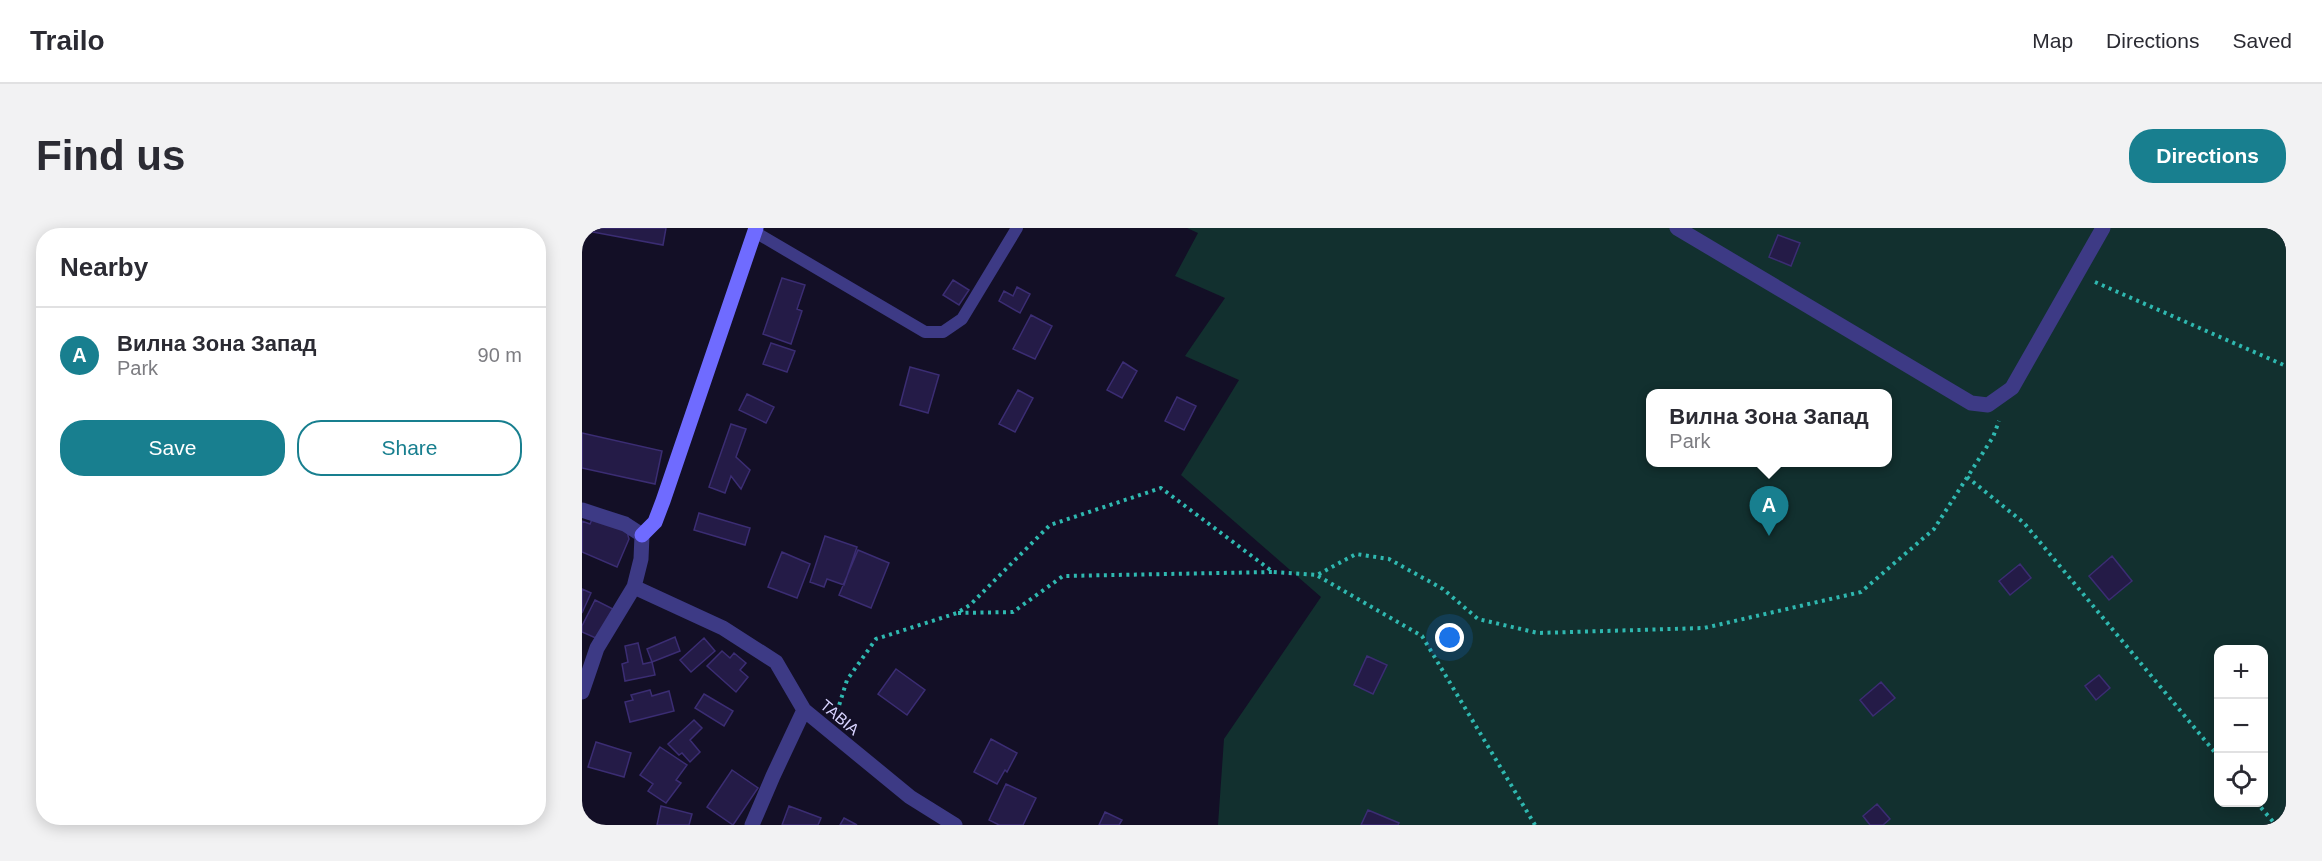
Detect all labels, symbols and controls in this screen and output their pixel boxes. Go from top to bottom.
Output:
text: Trailo [30,25,105,56]
text: Map [2032,29,2073,52]
text: Directions [2106,29,2199,52]
text: Saved [2232,29,2292,52]
button: Directions [2129,129,2286,183]
text: Find us [36,132,185,179]
text: Nearby [60,252,148,282]
text: Вилна Зона Запад [117,331,316,356]
text: A [72,344,87,366]
text: 90 m [478,344,522,366]
text: Park [117,357,158,379]
popup [1646,389,1892,467]
text: Вилна Зона Запад [1669,404,1869,429]
button: Save [60,420,285,476]
button: Share [297,420,522,476]
text: Park [1669,430,1710,452]
pin: A [1750,486,1788,536]
your location [1435,623,1464,652]
map controls [2214,645,2268,807]
button: + [2214,645,2268,699]
street label: TABIA [817,696,863,739]
button: − [2214,699,2268,753]
button: locate [2214,753,2268,807]

